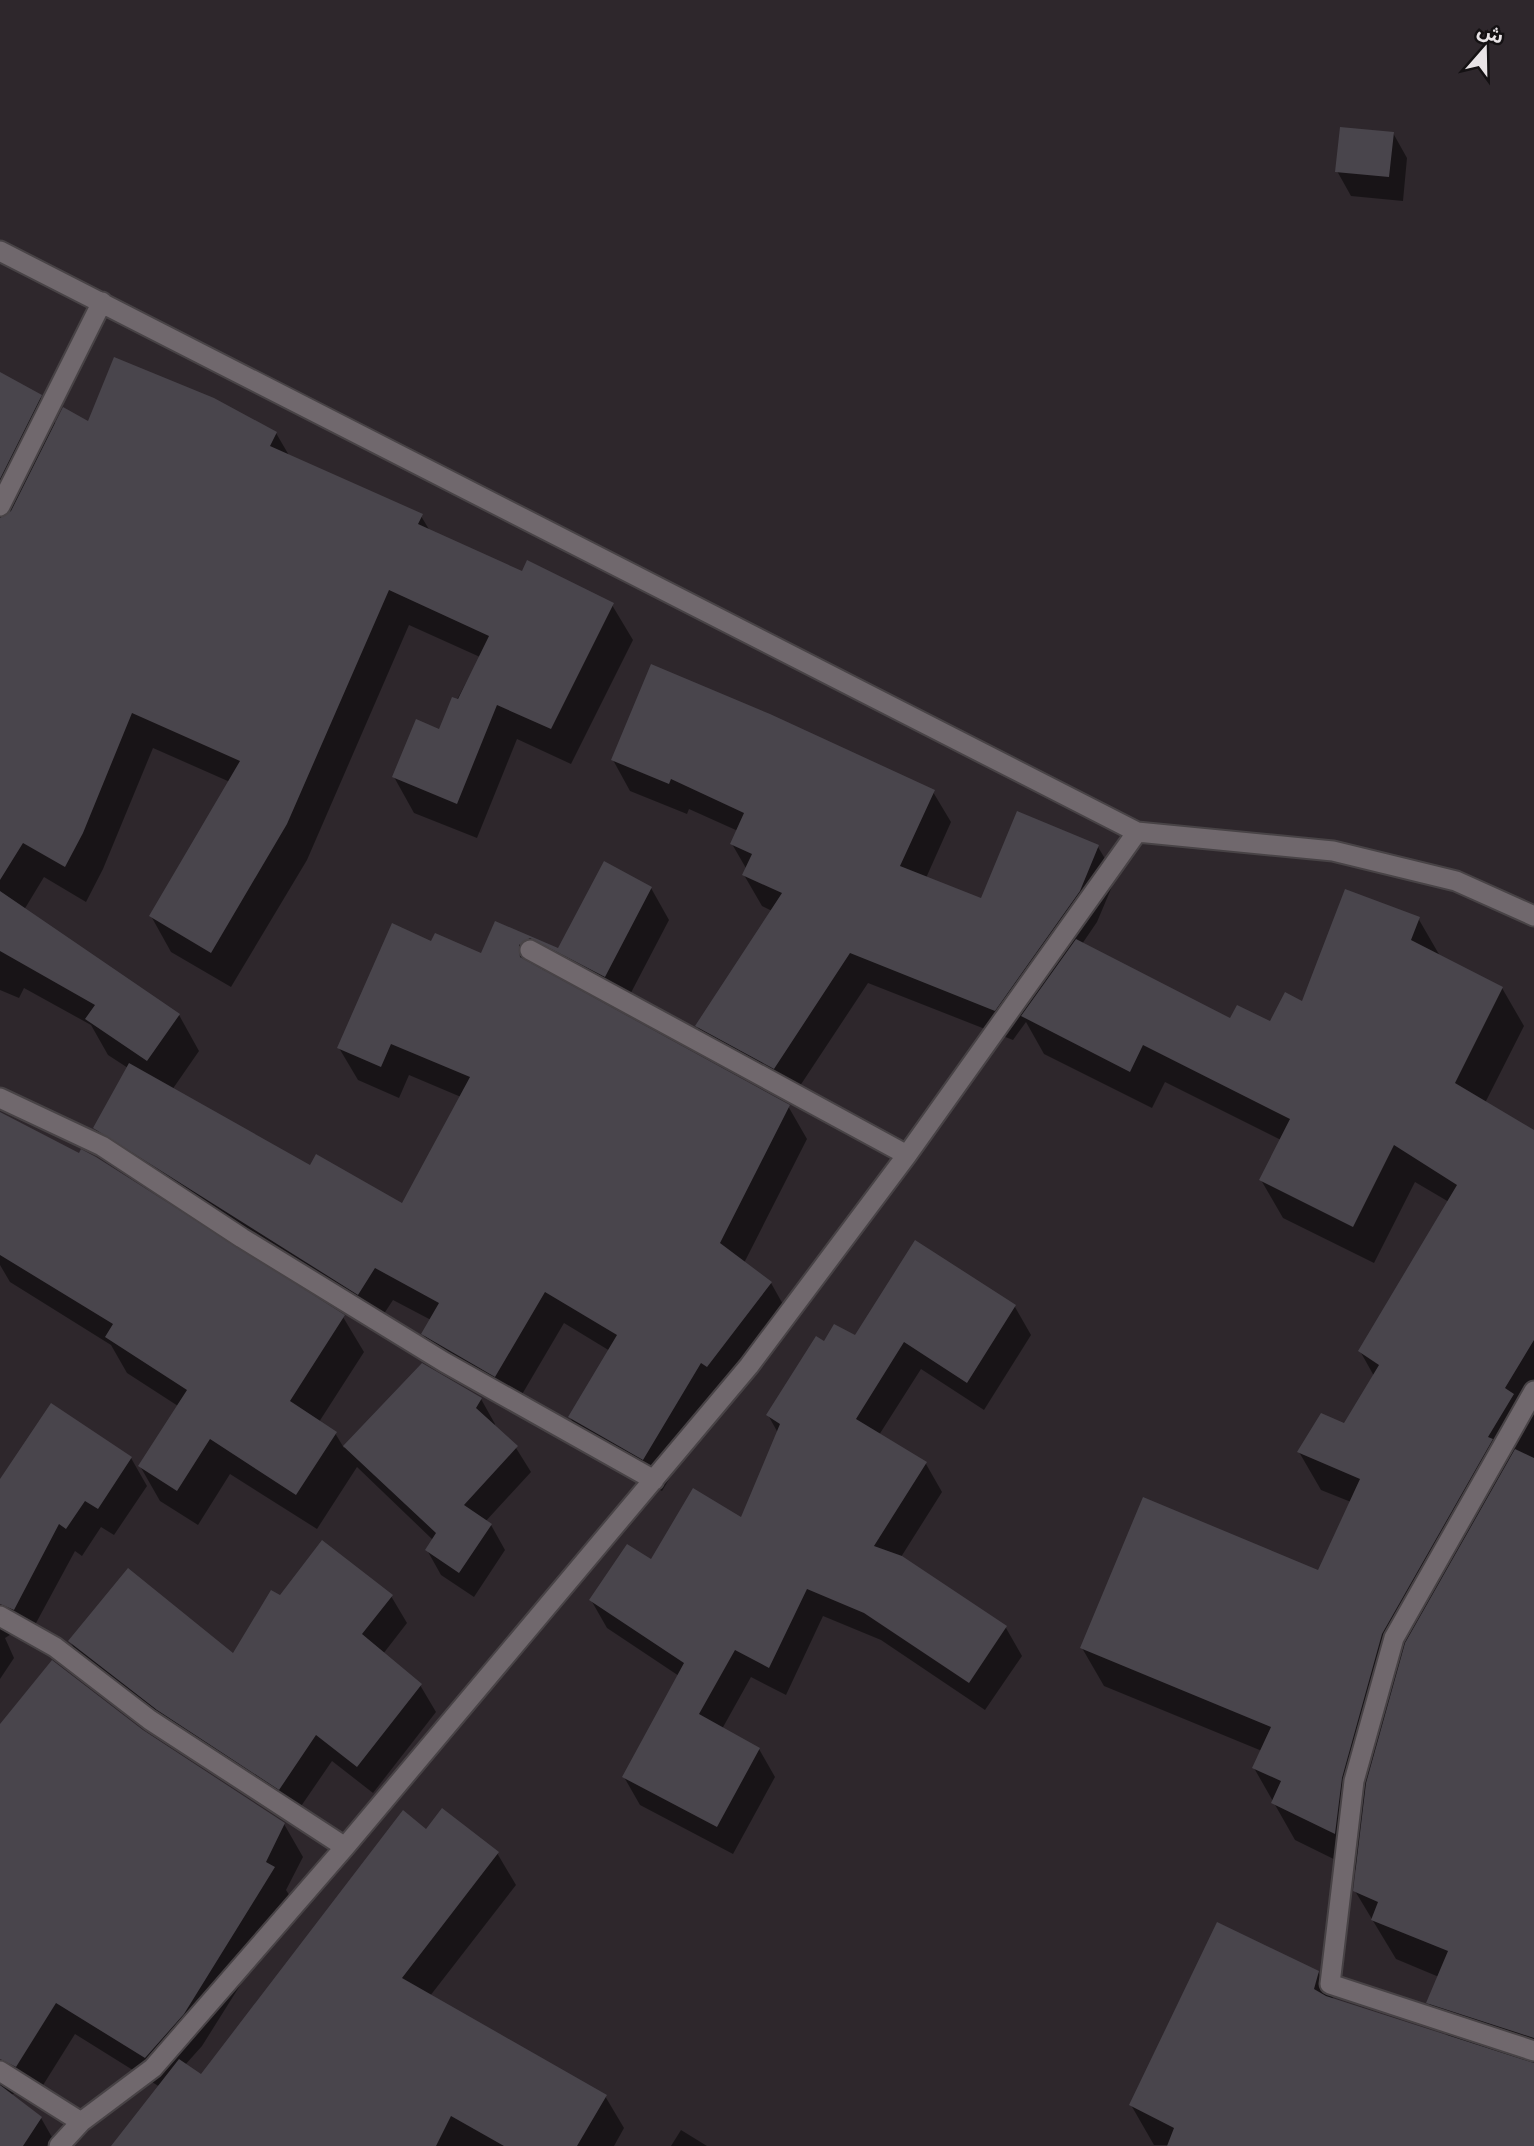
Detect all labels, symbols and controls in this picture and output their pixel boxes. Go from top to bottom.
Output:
north arrow [1450,14,1520,84]
text: ش [1474,18,1507,49]

